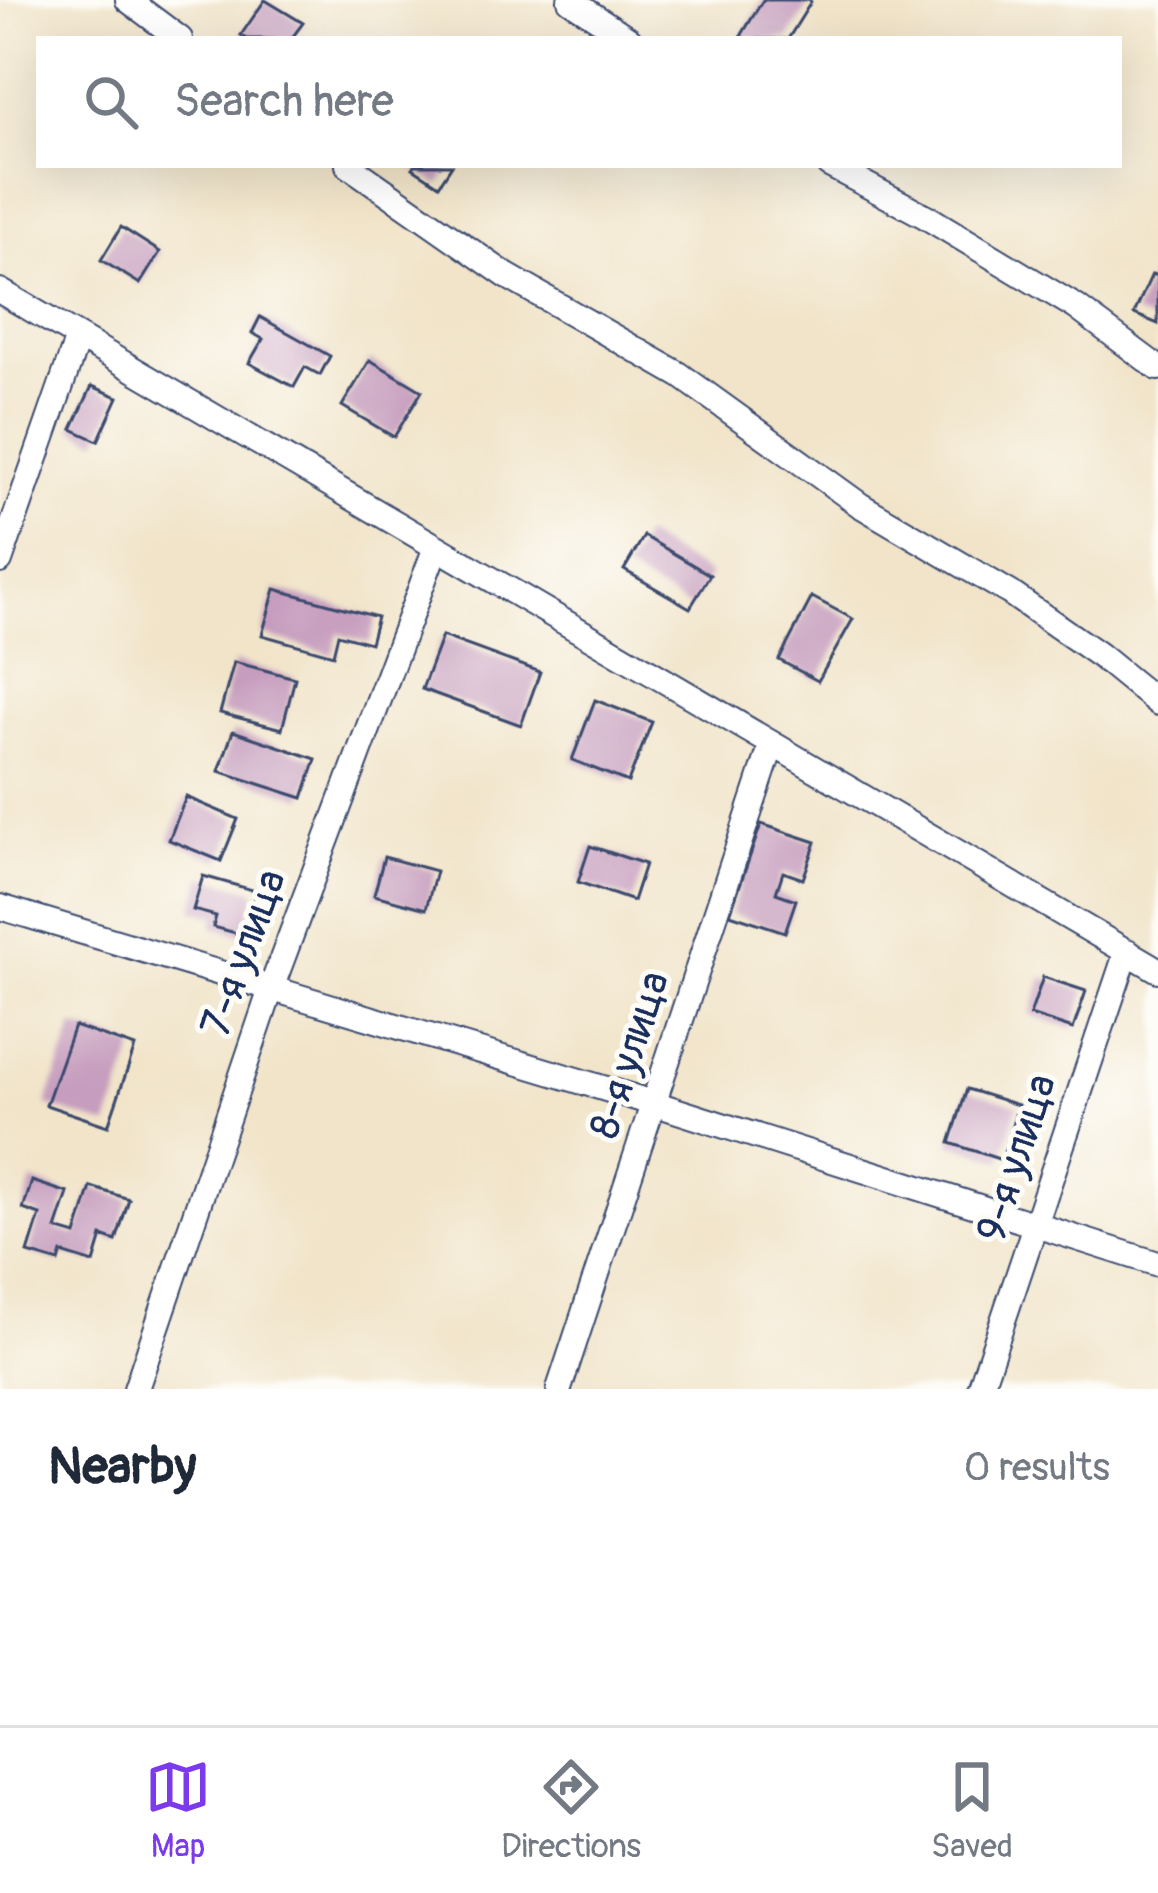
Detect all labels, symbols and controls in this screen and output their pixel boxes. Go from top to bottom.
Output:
search box [36,36,1122,168]
icon: search [78,69,144,135]
text: Search here [174,74,394,130]
street label: 7-я улица [190,863,298,1043]
street label: 8-я улица [579,965,681,1145]
street label: 9-я улица [966,1068,1068,1248]
text: Nearby [48,1435,196,1499]
text: 0 results [964,1443,1110,1492]
tab: Map [145,1754,211,1867]
tab: Directions [501,1754,641,1867]
tab: Saved [931,1754,1013,1867]

